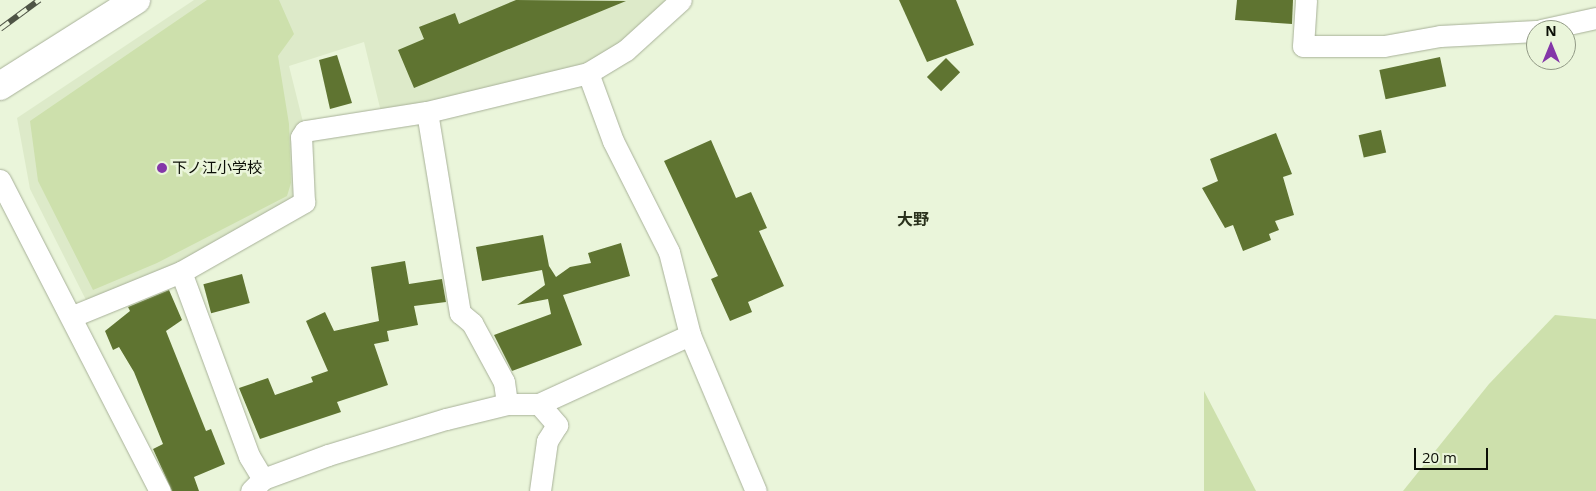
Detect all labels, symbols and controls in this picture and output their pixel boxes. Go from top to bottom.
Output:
north arrow [1526,20,1576,70]
text: N [1545,21,1557,40]
place label: 下ノ江小学校 [172,159,262,177]
marker: 下ノ江小学校 [156,162,168,174]
district label: 大野 [897,209,929,229]
scale bar [1416,438,1490,470]
text: 20 m [1422,447,1457,467]

